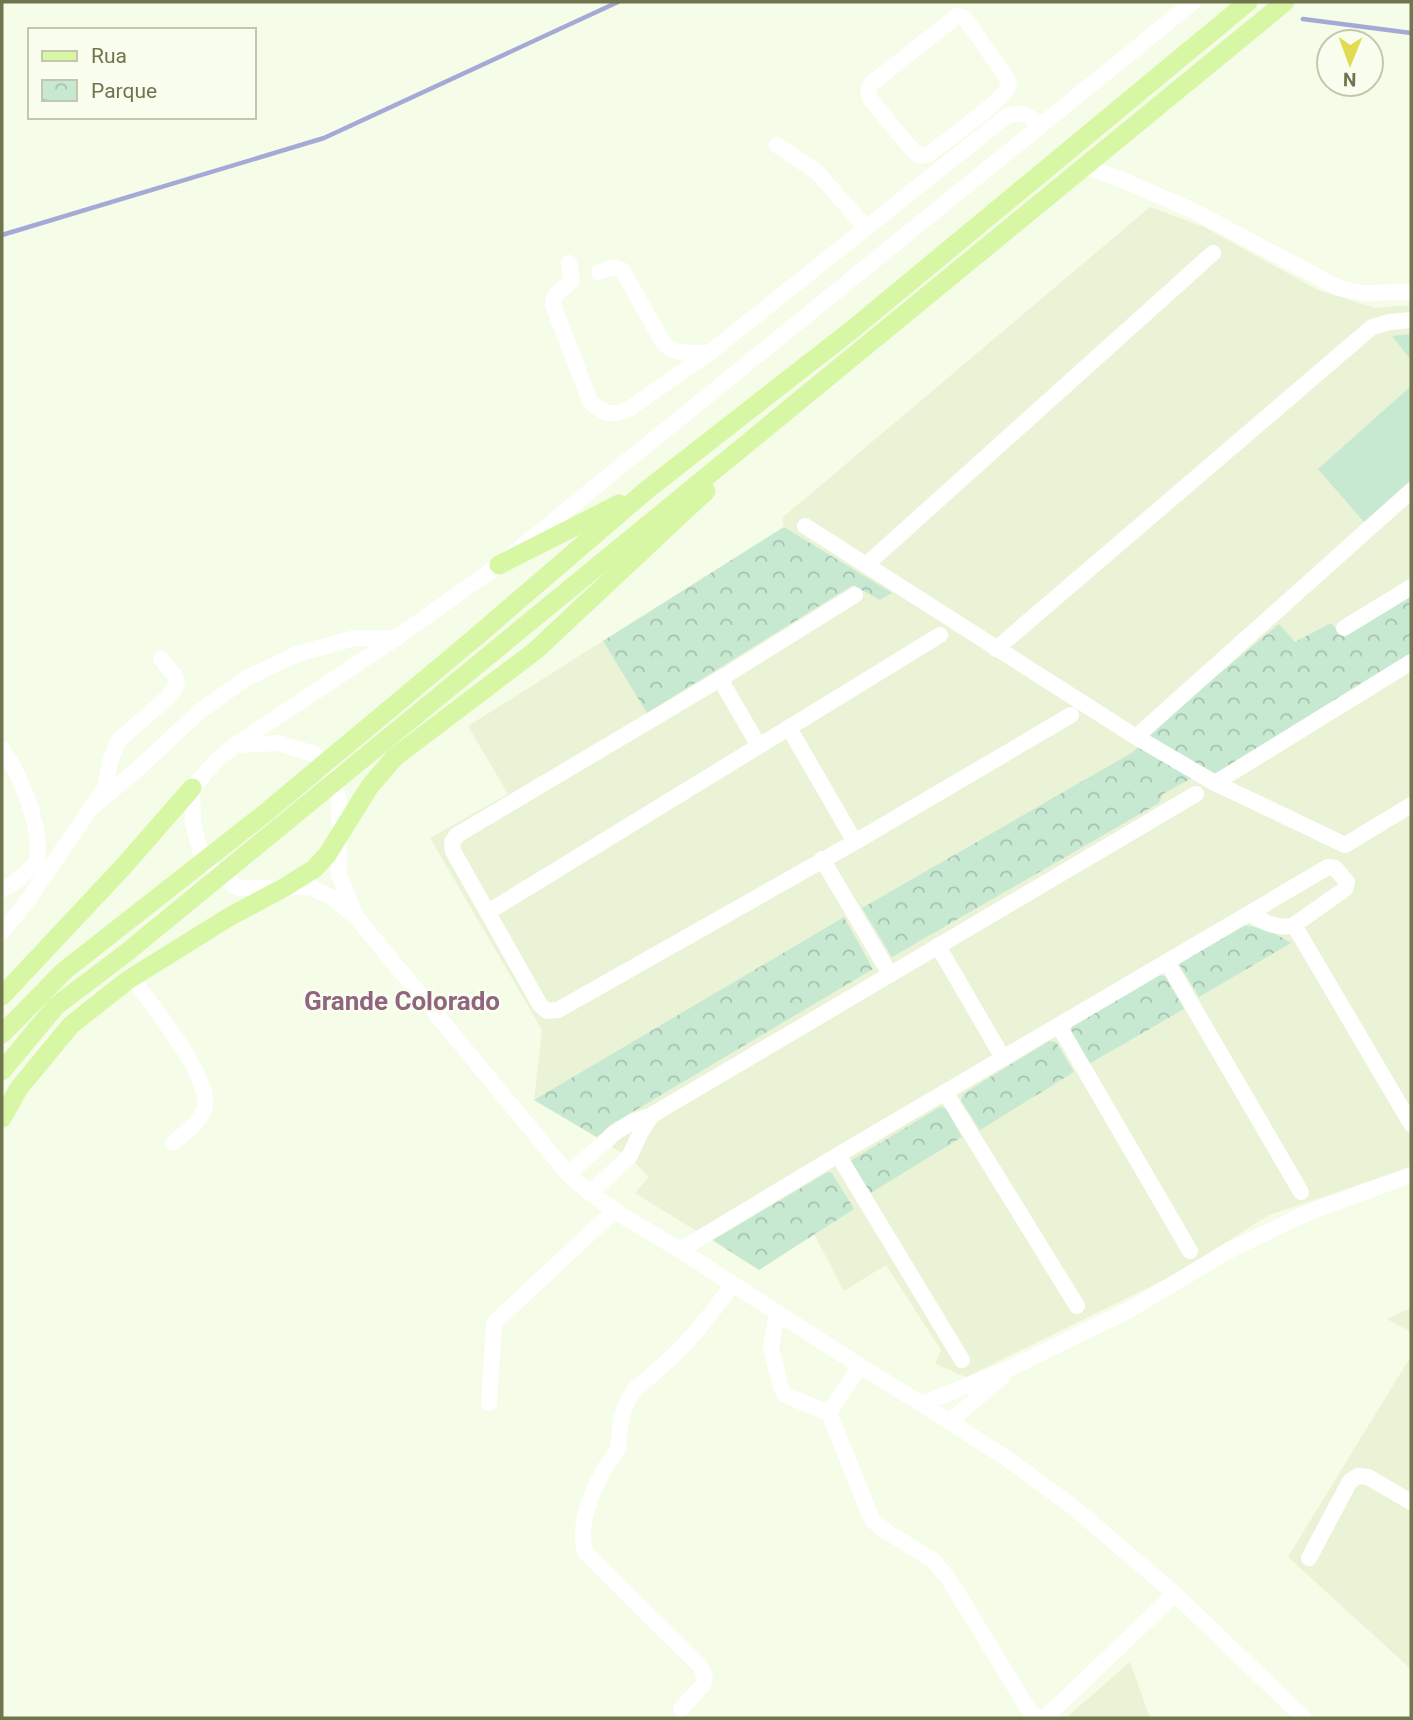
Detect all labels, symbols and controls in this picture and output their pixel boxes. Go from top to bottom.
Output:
legend [28,28,256,119]
north arrow [1315,28,1385,98]
text: Rua [91,44,127,68]
text: N [1343,68,1357,91]
text: Parque [91,79,157,103]
district label: Grande Colorado [304,986,500,1016]

